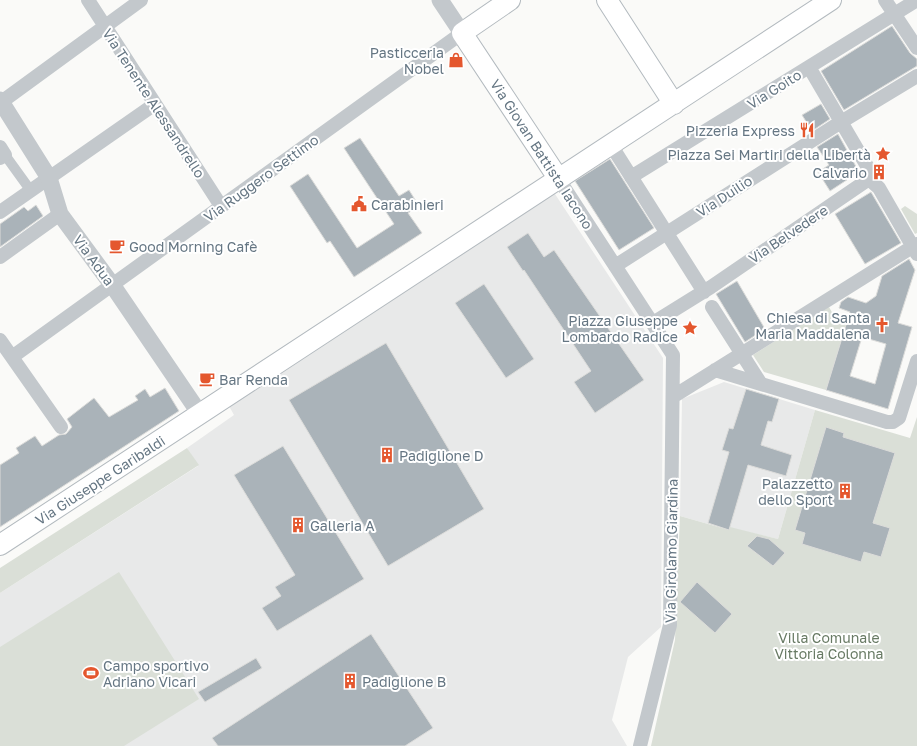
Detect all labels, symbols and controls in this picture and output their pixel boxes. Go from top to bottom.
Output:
street label: Via Tenente Alessandrello [99,25,209,181]
place label: Pasticceria Nobel [370,44,444,77]
shop icon: Pasticceria Nobel [447,51,465,69]
street label: Via Goito [744,66,804,112]
street label: Via Giovan Battista Iacono [487,76,597,232]
restaurant icon: Pizzeria Express [798,121,816,139]
place label: Pizzeria Express [686,122,795,139]
street label: Via Ruggero Settimo [200,131,322,225]
place icon: Piazza Sei Martiri della Libertà [874,145,892,163]
place label: Piazza Sei Martiri della Libertà [667,146,871,163]
building icon: Calvario [870,163,888,181]
place label: Calvario [812,164,867,181]
street label: Via Duilio [693,172,755,220]
public building icon: Carabinieri [350,195,368,213]
place label: Carabinieri [371,196,444,213]
street label: Via Belvedere [745,201,831,267]
street label: Via Adua [70,231,118,289]
cafe icon: Good Morning Cafè [108,237,126,255]
place label: Good Morning Cafè [129,238,257,255]
place label: Chiesa di Santa Maria Maddalena [755,309,870,342]
place label: Piazza Giuseppe Lombardo Radice [562,312,678,345]
church icon: Chiesa di Santa Maria Maddalena [873,316,891,334]
place icon: Piazza Giuseppe Lombardo Radice [681,319,699,337]
cafe icon: Bar Renda [198,370,216,388]
place label: Bar Renda [219,371,288,388]
street label: Via Giuseppe Garibaldi [32,432,168,528]
building icon: Padiglione D [378,446,396,464]
place label: Padiglione D [399,447,484,464]
place label: Palazzetto dello Sport [758,475,833,508]
street label: Via Girolamo Giardina [661,479,681,623]
building icon: Palazzetto dello Sport [836,482,854,500]
building icon: Galleria A [289,516,307,534]
place label: Galleria A [310,517,375,534]
park label: Villa Comunale Vittoria Colonna [774,629,884,662]
place label: Campo sportivo Adriano Vicari [103,657,209,690]
sports icon: Campo sportivo Adriano Vicari [82,664,100,682]
building icon: Padiglione B [341,672,359,690]
place label: Padiglione B [362,673,446,690]

